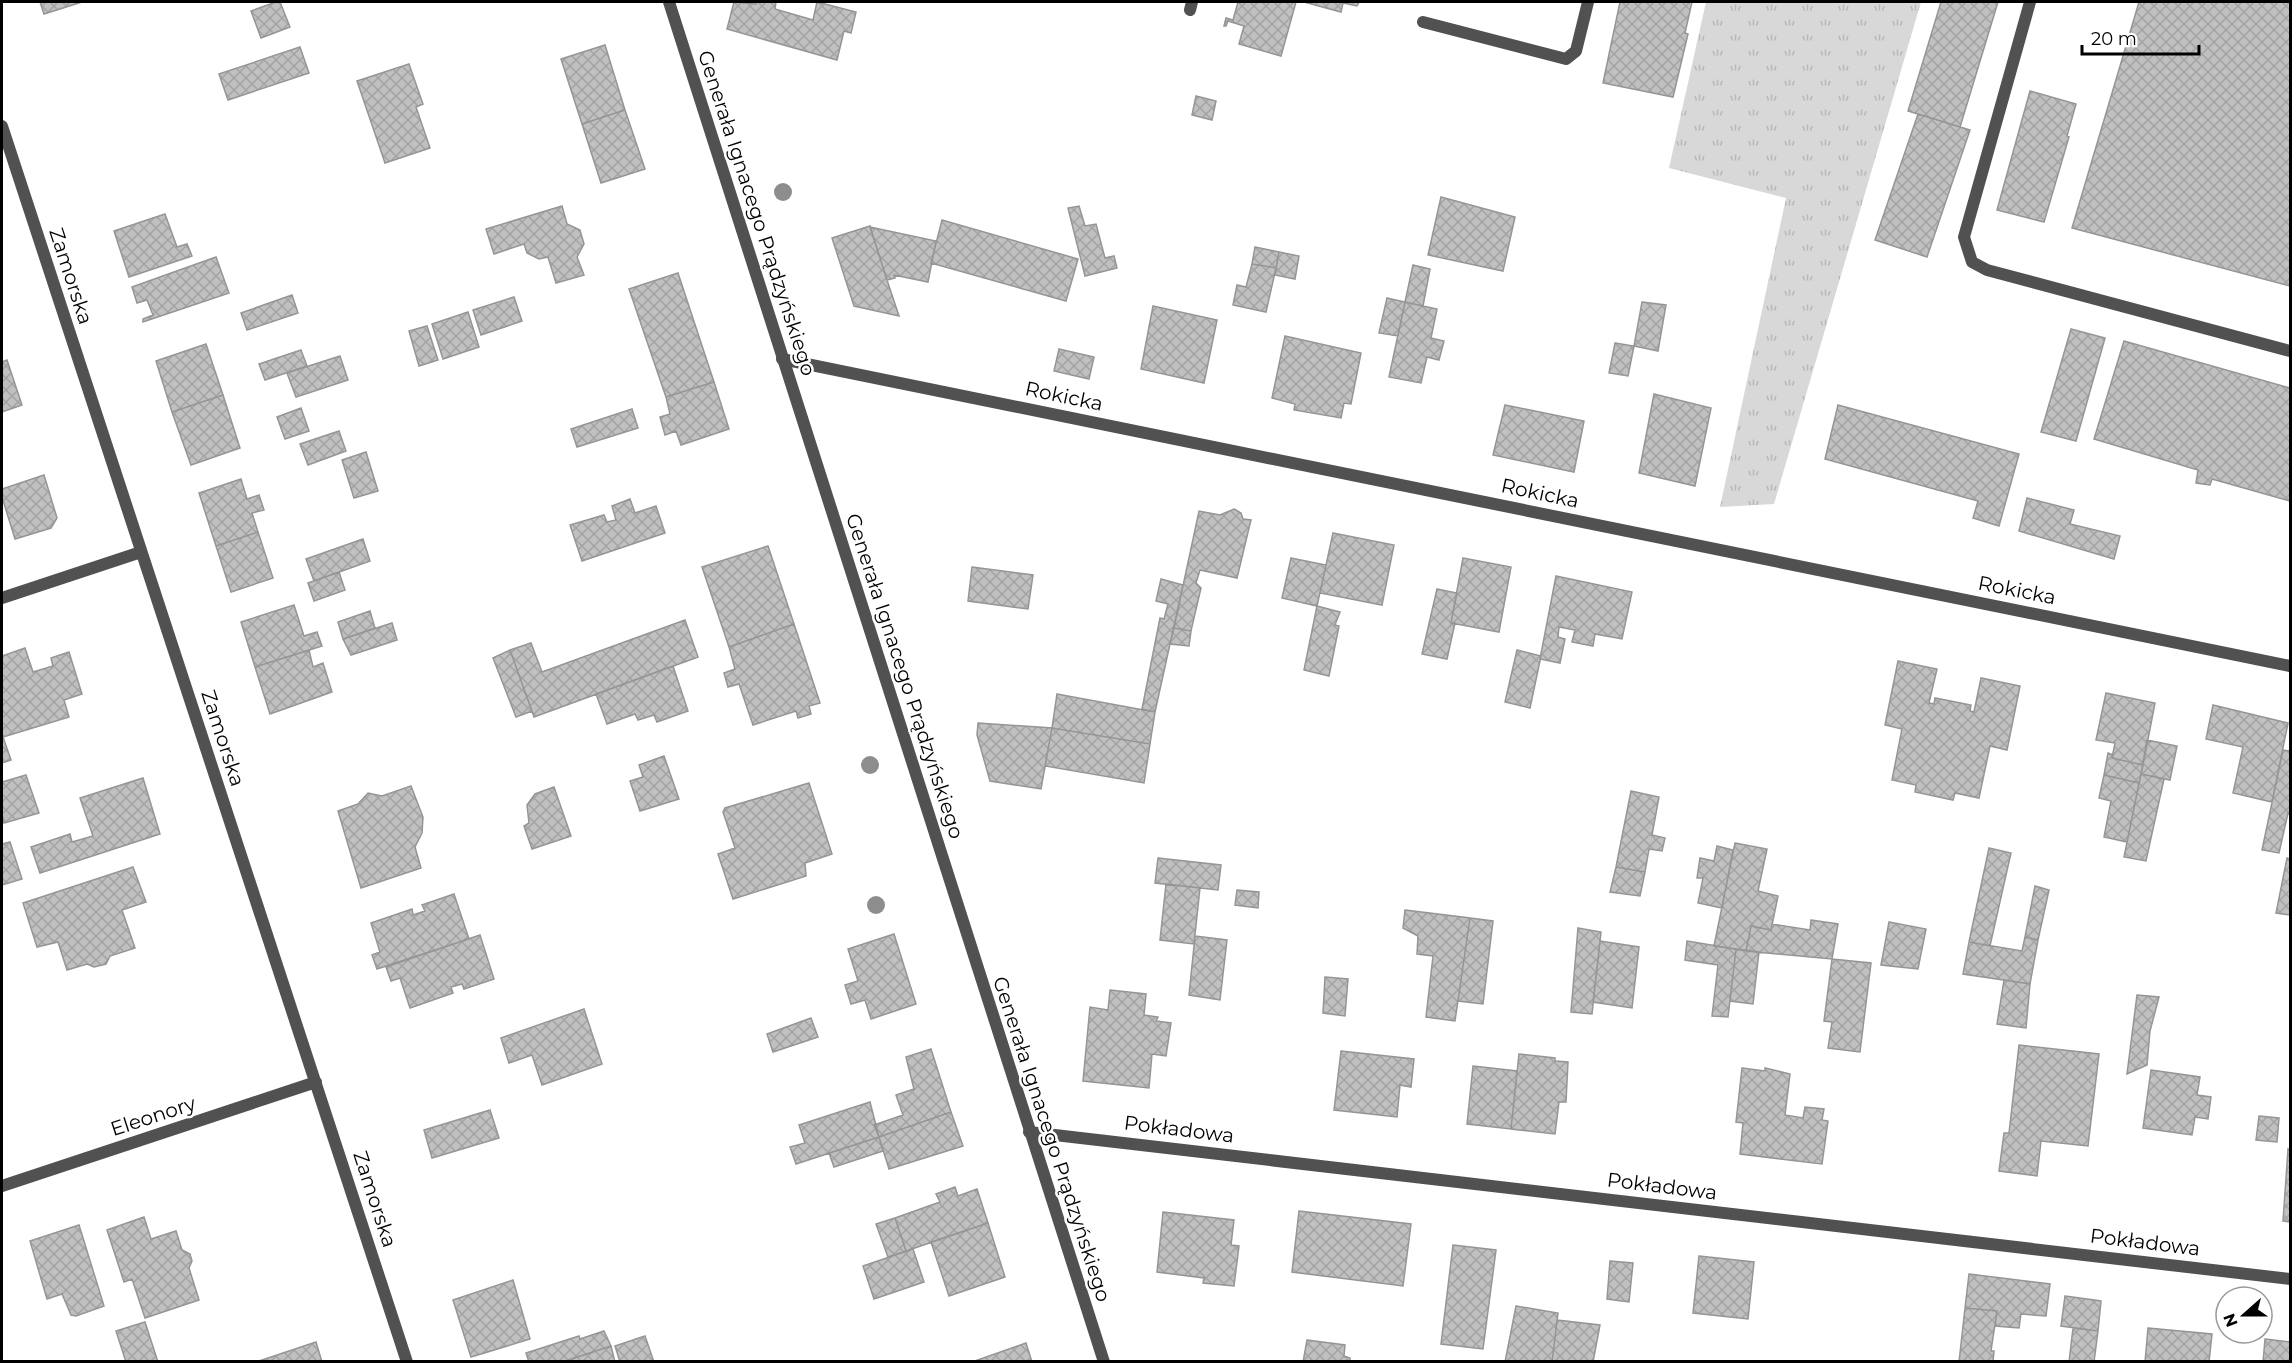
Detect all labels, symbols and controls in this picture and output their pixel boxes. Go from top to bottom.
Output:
scale bar [2082,18,2199,56]
text: 20 m [2091,28,2137,50]
street label: Generała Ignacego Prądzyńskiego [693,47,821,379]
street label: Zamorska [44,225,98,327]
street label: Rokicka [1023,376,1105,416]
street label: Rokicka [1499,473,1581,513]
street label: Generała Ignacego Prądzyńskiego [841,510,969,842]
street label: Rokicka [1976,571,2058,609]
street label: Zamorska [196,687,250,789]
street label: Generała Ignacego Prądzyńskiego [988,973,1116,1305]
street label: Eleonory [107,1091,199,1141]
street label: Pokładowa [1123,1110,1235,1148]
street label: Zamorska [348,1148,402,1250]
street label: Pokładowa [1606,1167,1718,1205]
street label: Pokładowa [2089,1223,2201,1261]
north arrow [2214,1285,2274,1345]
text: N [2219,1311,2242,1330]

